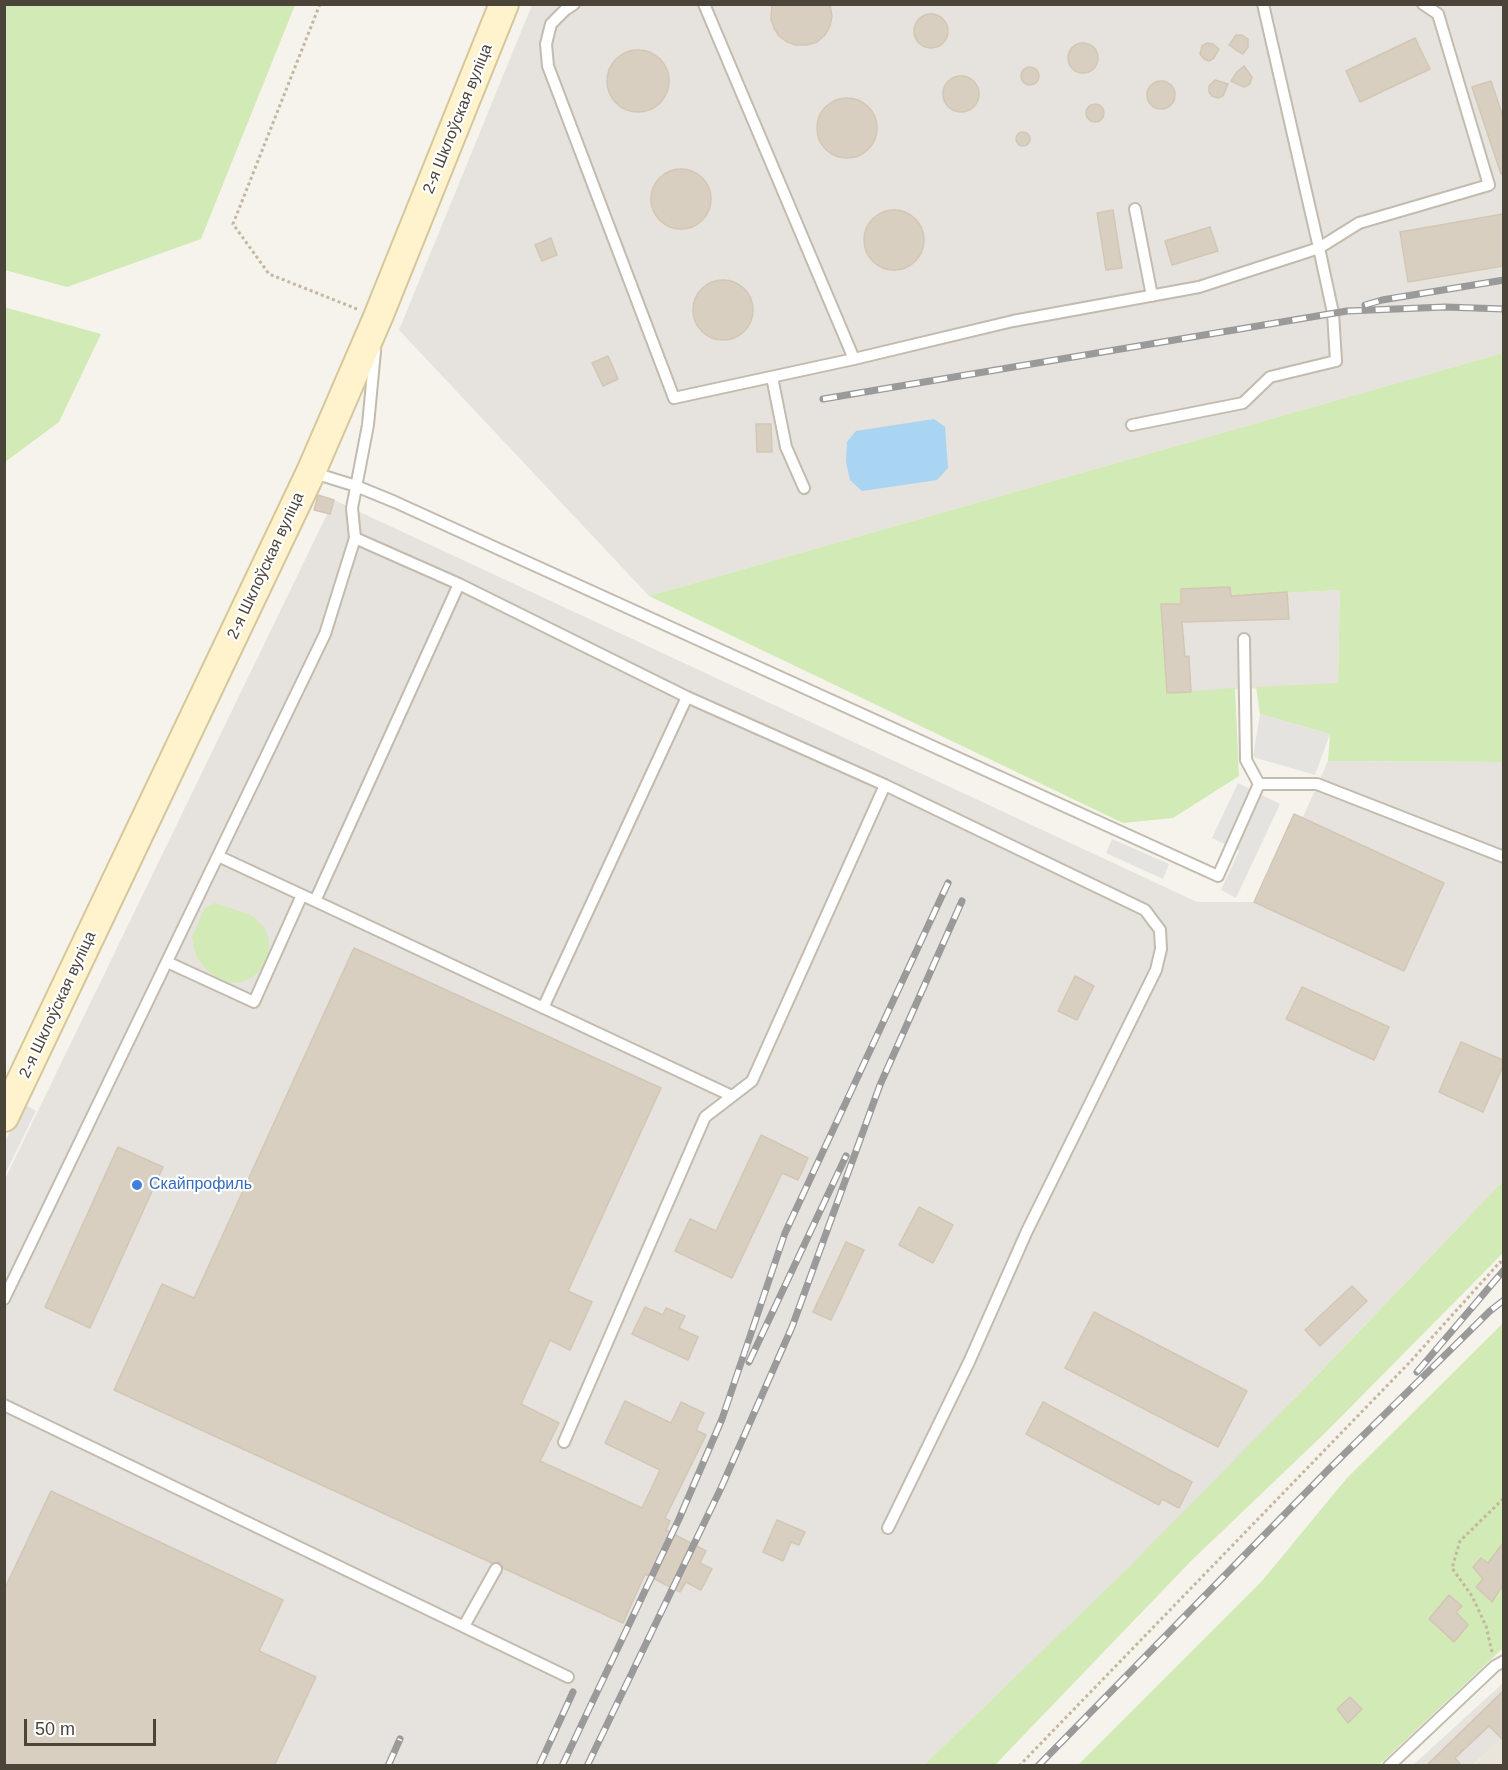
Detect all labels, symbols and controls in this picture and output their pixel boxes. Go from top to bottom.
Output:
street label: 2-я Шклоўская вуліца [419,41,497,197]
street label: 2-я Шклоўская вуліца [224,490,308,642]
street label: 2-я Шклоўская вуліца [16,929,100,1081]
place label: Скайпрофиль [149,1175,252,1195]
marker: Скайпрофиль [130,1178,144,1192]
scale bar [27,1707,159,1745]
text: 50 m [35,1719,75,1739]

